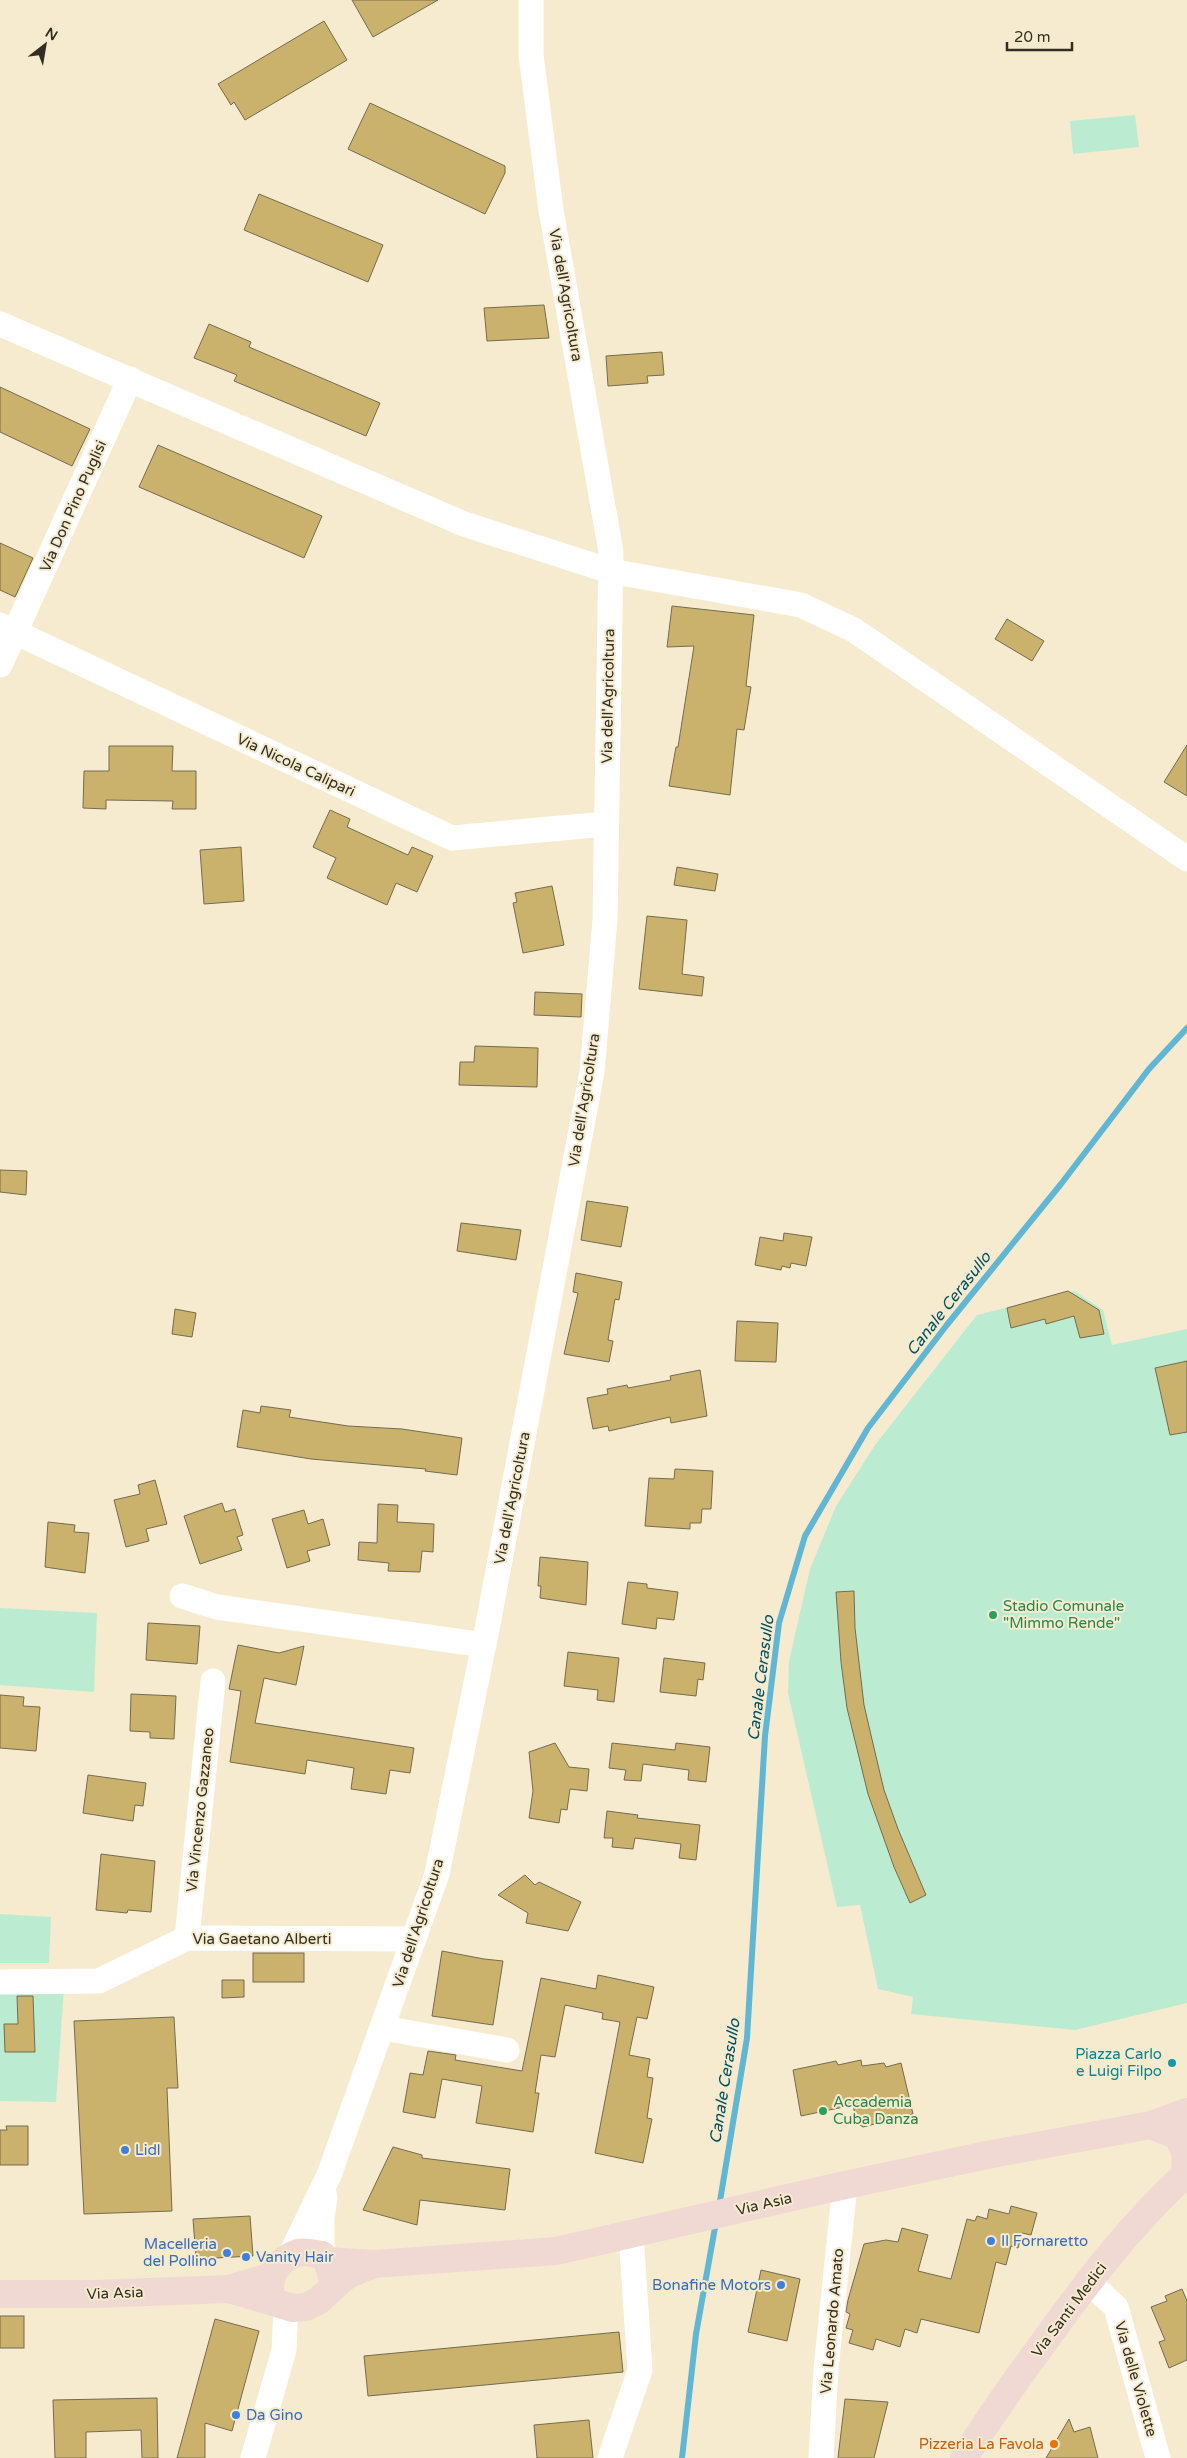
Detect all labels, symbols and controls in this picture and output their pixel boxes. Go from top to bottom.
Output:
north arrow [20,20,70,70]
scale bar [1007,20,1072,52]
text: N [42,24,61,44]
text: 20 m [1014,28,1051,46]
street label: Via dell'Agricoltura [545,227,587,363]
street label: Via Don Pino Puglisi [36,437,110,575]
street label: Via dell'Agricoltura [598,628,618,764]
street label: Via Nicola Calipari [234,730,358,800]
street label: Via dell'Agricoltura [565,1032,603,1168]
water label: Canale Cerasullo [902,1247,996,1360]
street label: Via dell'Agricoltura [490,1430,534,1566]
place label: Stadio Comunale "Mimmo Rende" [1003,1597,1124,1632]
marker: Stadio Comunale "Mimmo Rende" [987,1609,999,1621]
water label: Canale Cerasullo [743,1613,779,1742]
street label: Via Vincenzo Gazzaneo [182,1727,218,1893]
street label: Via dell'Agricoltura [389,1856,447,1990]
street label: Via Gaetano Alberti [193,1930,331,1948]
water label: Canale Cerasullo [705,2016,745,2145]
place label: Piazza Carlo e Luigi Filpo [1075,2045,1162,2080]
marker: Piazza Carlo e Luigi Filpo [1166,2057,1178,2069]
place label: Accademia Cuba Danza [833,2093,919,2128]
marker: Accademia Cuba Danza [817,2105,829,2117]
place label: Lidl [135,2141,161,2159]
marker: Lidl [119,2144,131,2156]
street label: Via Asia [734,2189,794,2219]
place label: Il Fornaretto [1001,2232,1088,2250]
place label: Macelleria del Pollino [143,2235,217,2270]
marker: Il Fornaretto [985,2235,997,2247]
marker: Macelleria del Pollino [221,2247,233,2259]
street label: Via Leonardo Amato [817,2247,847,2395]
place label: Vanity Hair [256,2248,334,2266]
marker: Vanity Hair [240,2251,252,2263]
street label: Via Santi Medici [1027,2259,1111,2361]
place label: Bonafine Motors [652,2276,771,2294]
marker: Bonafine Motors [775,2279,787,2291]
street label: Via Asia [86,2283,144,2303]
street label: Via delle Violette [1111,2319,1161,2439]
place label: Da Gino [246,2406,303,2424]
marker: Da Gino [230,2409,242,2421]
place label: Pizzeria La Favola [919,2435,1044,2453]
marker: Pizzeria La Favola [1048,2438,1060,2450]

